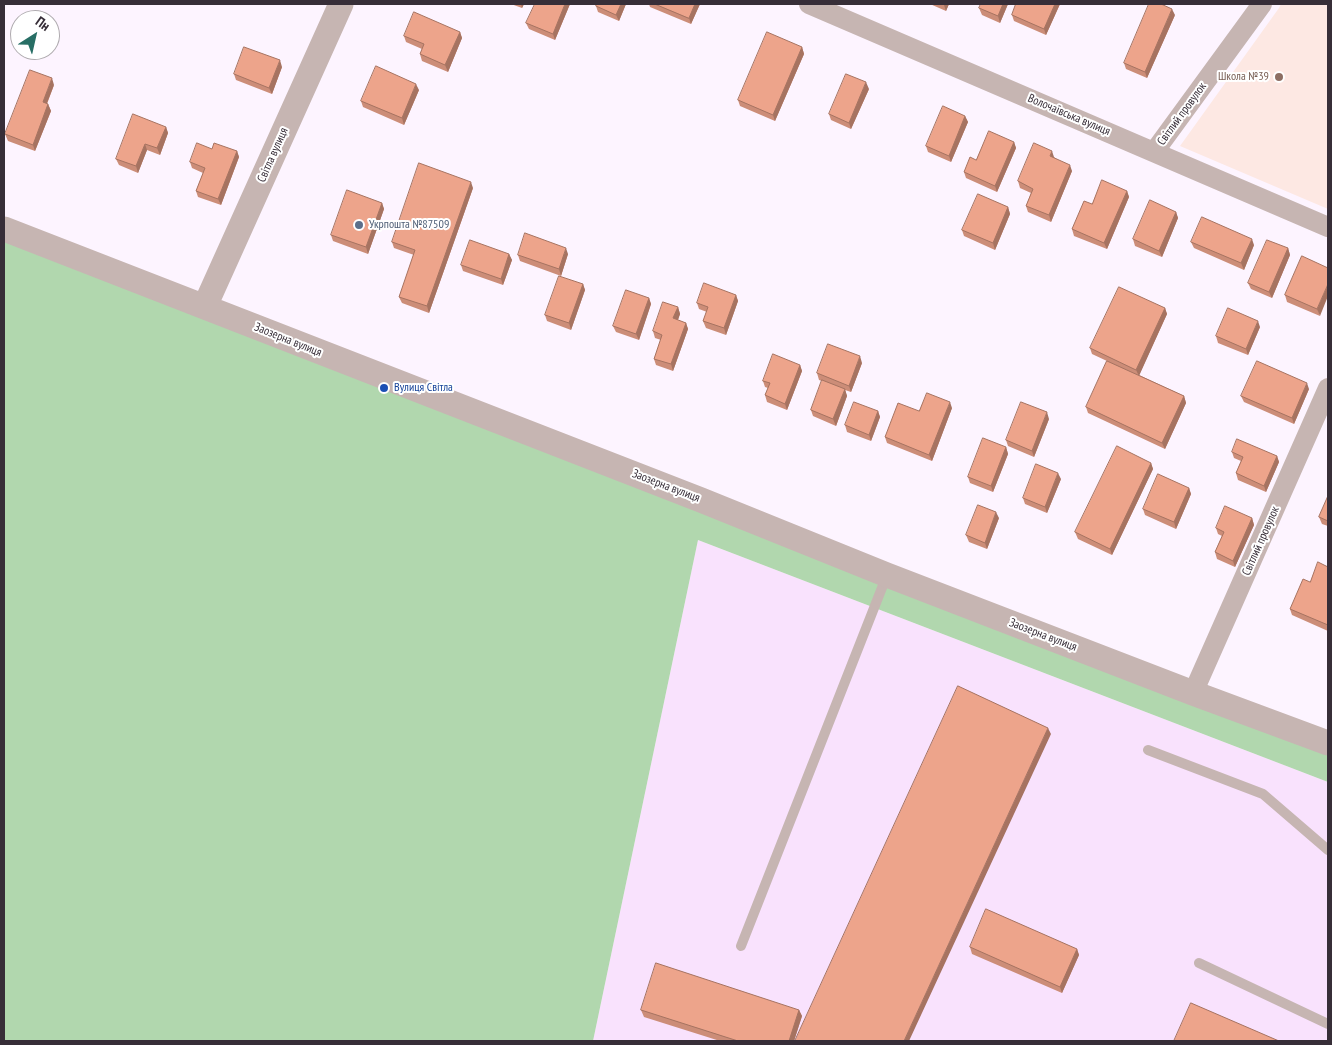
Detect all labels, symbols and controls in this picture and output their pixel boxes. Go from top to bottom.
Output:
north arrow [10,10,60,60]
text: Пн [32,12,54,35]
place label: Школа №39 [1218,70,1269,84]
marker: Школа №39 [1273,71,1285,83]
street label: Світлий провулок [1154,80,1210,148]
street label: Волочаївська вулиця [1026,91,1112,139]
street label: Світла вулиця [255,126,291,184]
place label: Укрпошта №87509 [369,218,449,232]
marker: Укрпошта №87509 [353,219,365,231]
street label: Заозерна вулиця [252,320,324,360]
place label: Вулиця Світла [394,381,453,395]
marker: Вулиця Світла [378,382,390,394]
street label: Заозерна вулиця [630,466,702,506]
street label: Світлий провулок [1239,504,1283,578]
street label: Заозерна вулиця [1007,615,1079,655]

